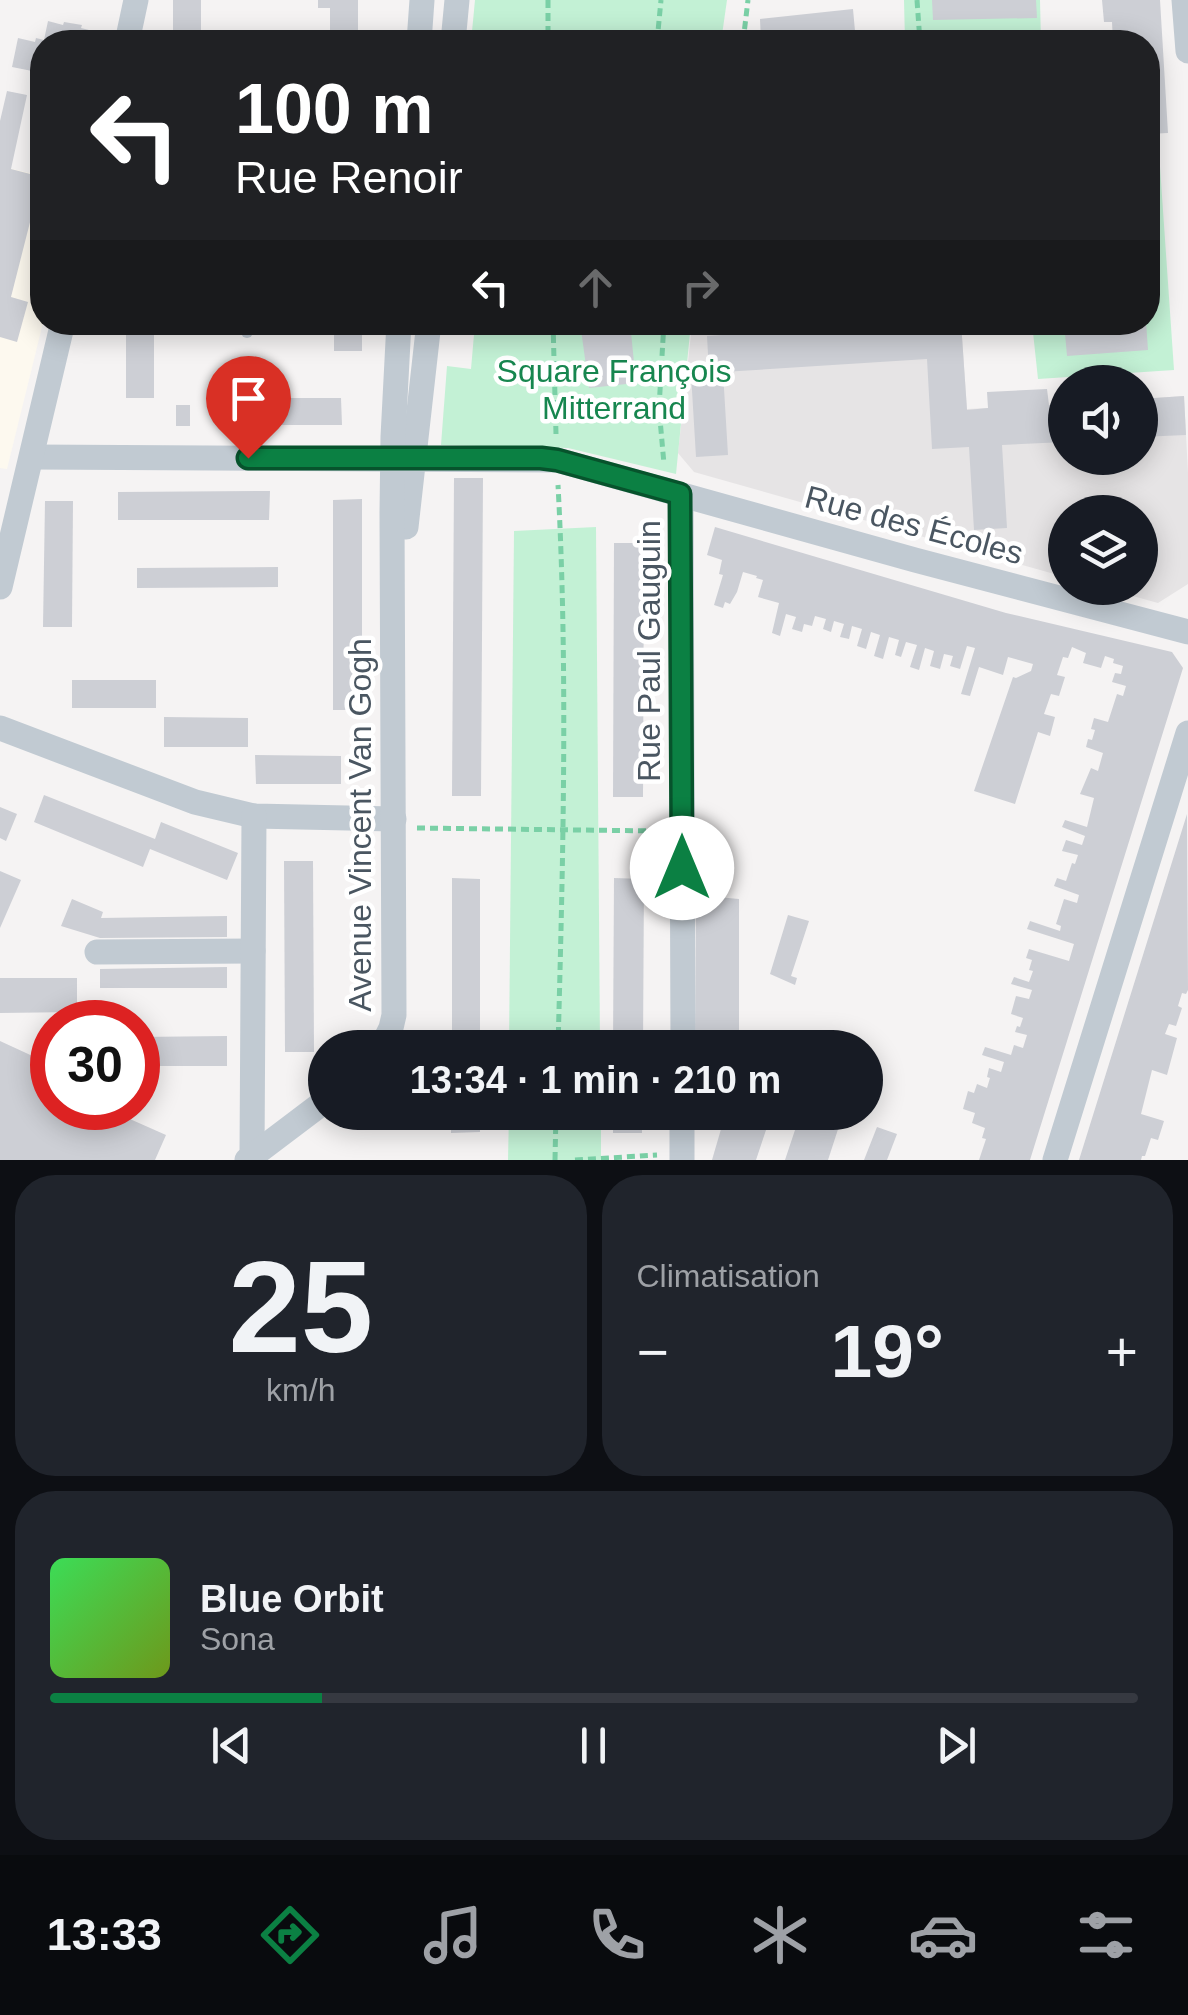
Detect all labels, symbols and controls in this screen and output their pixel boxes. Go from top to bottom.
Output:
icon: left [70,70,200,200]
text: 100 m [235,70,433,148]
text: Rue Renoir [235,152,463,203]
icon: left [463,260,518,315]
icon: ahead [568,260,623,315]
icon: right [673,260,728,315]
park label: Square François Mitterrand [497,353,731,426]
pin [206,356,291,459]
map controls [1048,365,1158,605]
button: sound [1048,365,1158,475]
icon: arrive [221,371,276,426]
street label: Rue des Écoles [801,479,1027,571]
button: layers [1048,495,1158,605]
street label: Rue Paul Gauguin [631,520,667,782]
street label: Avenue Vincent Van Gogh [342,638,378,1012]
position arrow [630,816,734,920]
speed limit sign: 30 [30,1000,160,1130]
text: 13:34 · 1 min · 210 m [410,1059,781,1101]
text: 25 [228,1234,373,1380]
text: Climatisation [637,1258,820,1294]
text: 19° [831,1309,944,1393]
text: − [637,1321,669,1383]
text: + [1106,1321,1138,1383]
text: km/h [266,1372,335,1408]
text: Blue Orbit [200,1578,384,1620]
text: Sona [200,1621,275,1657]
icon: previous [204,1718,259,1773]
icon: pause [566,1718,621,1773]
icon: next [929,1718,984,1773]
icon: directions [255,1900,325,1970]
icon: music [418,1900,488,1970]
icon: phone [582,1900,652,1970]
icon: climate [745,1900,815,1970]
icon: car [908,1900,978,1970]
icon: filters [1071,1900,1141,1970]
text: 13:33 [47,1909,162,1960]

